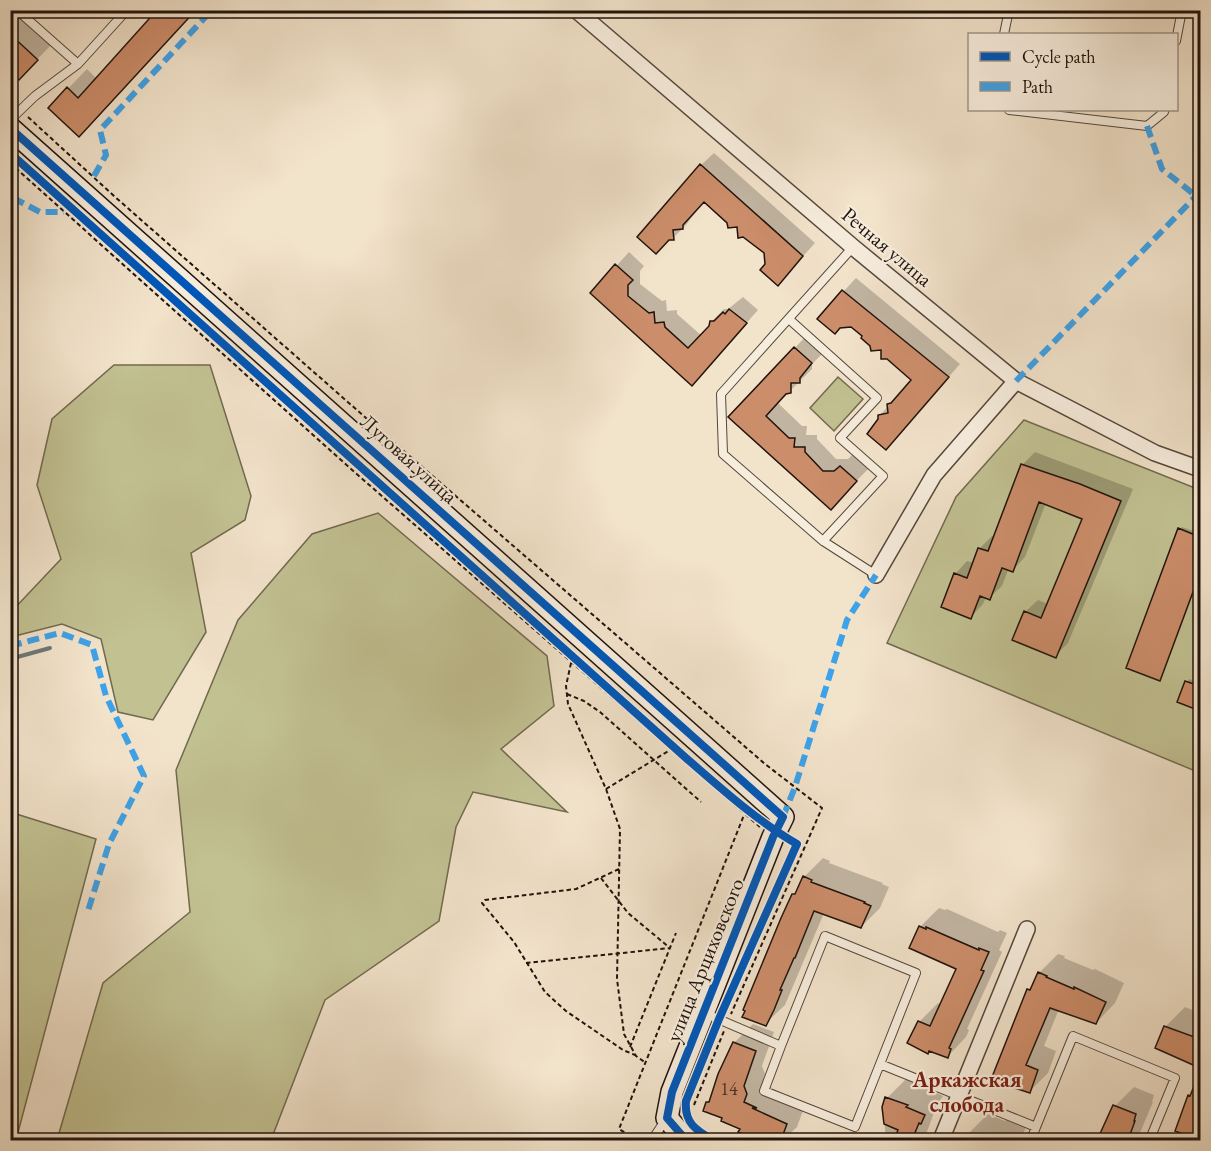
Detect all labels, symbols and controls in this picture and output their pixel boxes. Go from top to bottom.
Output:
legend [968,33,1178,111]
text: Cycle path [1022,45,1096,68]
text: Path [1022,75,1053,98]
street label: Речная улица [836,201,939,293]
street label: Луговая улица [355,408,464,510]
street label: улица Арциховского [659,874,750,1046]
district label: Аркажская слобода [912,1065,1022,1119]
house number: 14 [720,1077,738,1100]

